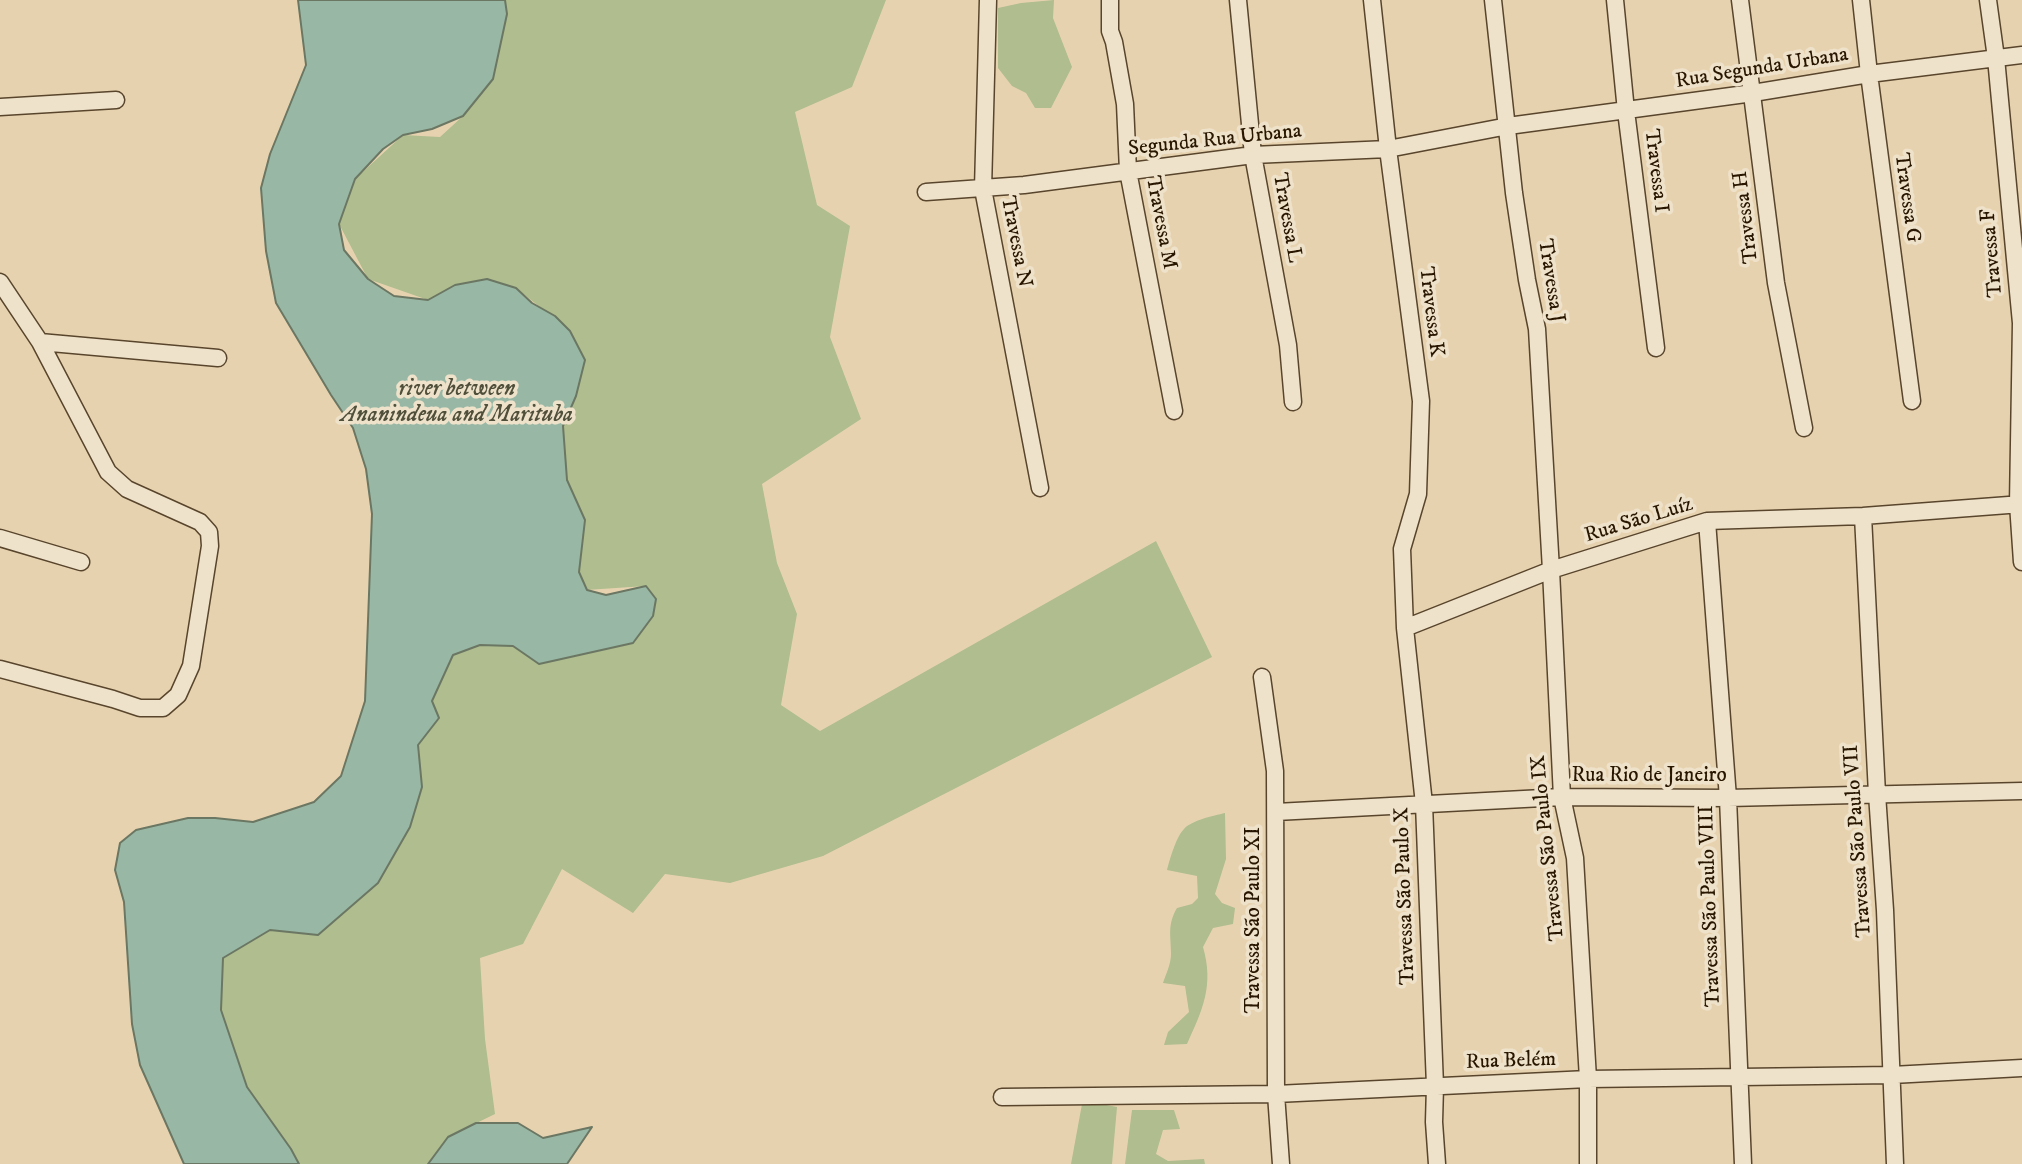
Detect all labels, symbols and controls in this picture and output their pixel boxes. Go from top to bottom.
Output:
street label: Rua Segunda Urbana [1674,43,1850,95]
street label: Segunda Rua Urbana [1127,119,1303,163]
street label: Travessa I [1637,128,1673,214]
street label: Travessa G [1887,151,1925,245]
street label: Travessa H [1729,169,1765,265]
street label: Travessa L [1266,171,1306,265]
street label: Travessa M [1139,174,1181,272]
street label: Travessa N [994,194,1036,290]
street label: Travessa F [1977,208,2009,298]
street label: Travessa J [1531,237,1569,325]
street label: Travessa K [1412,266,1448,358]
water label: river between Ananindeua and Marituba [341,376,573,430]
street label: Rua São Luíz [1582,493,1696,549]
street label: Travessa São Paulo VII [1840,744,1878,938]
street label: Travessa São Paulo IX [1527,754,1571,942]
street label: Rua Rio de Janeiro [1571,764,1727,790]
street label: Travessa São Paulo VIII [1695,805,1727,1007]
street label: Travessa São Paulo X [1390,807,1422,985]
street label: Travessa São Paulo XI [1242,827,1268,1013]
street label: Rua Belém [1465,1048,1557,1076]

